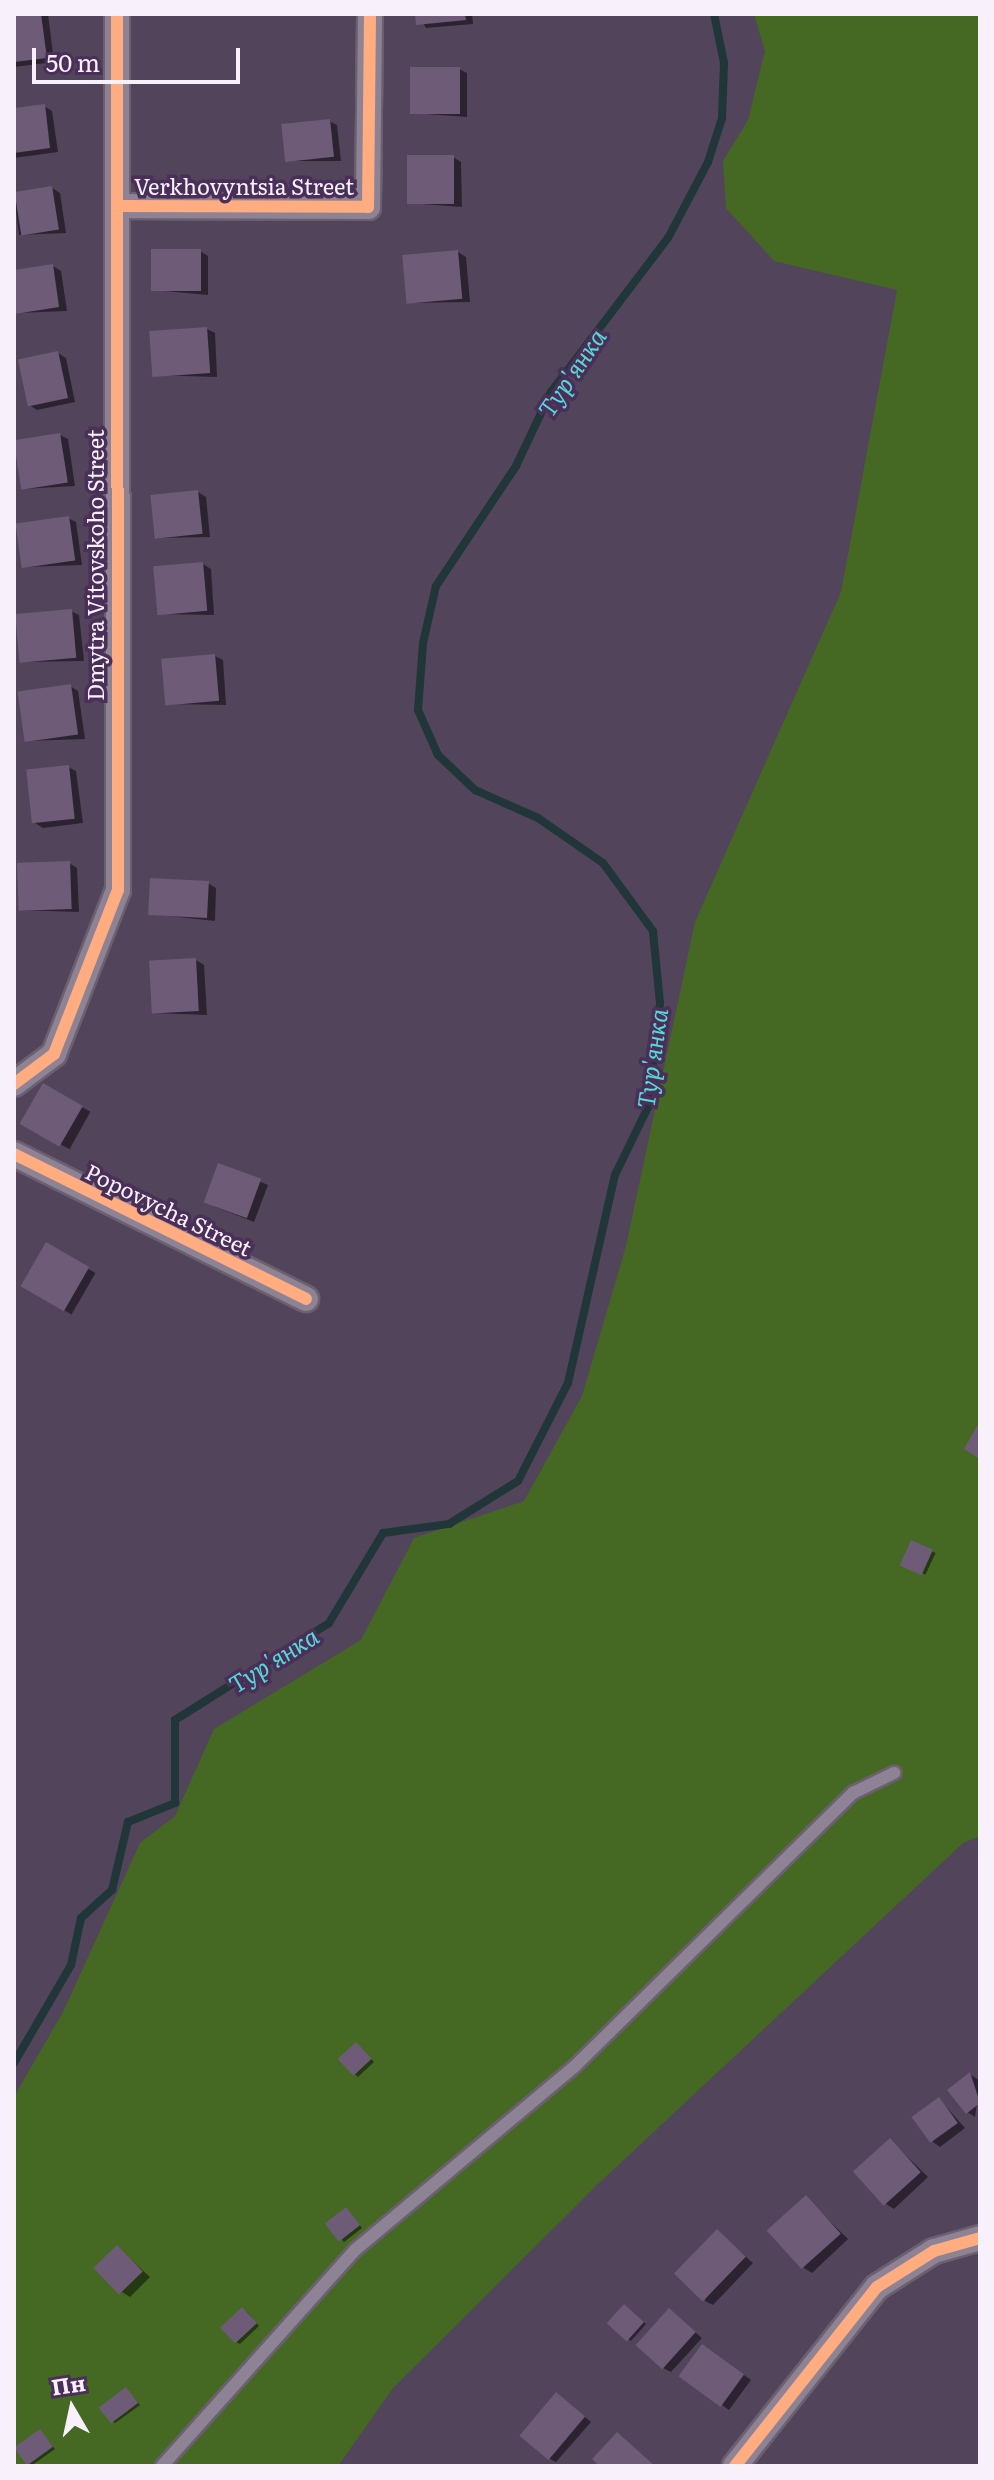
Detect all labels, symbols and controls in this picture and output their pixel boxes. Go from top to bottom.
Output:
scale bar [36,32,244,82]
text: 50 m [46,44,100,79]
street label: Verkhovyntsia Street [134,173,354,199]
water label: Тур'янка [531,323,611,421]
street label: Dmytra Vitovskoho Street [82,429,108,701]
water label: Тур'янка [630,1007,672,1109]
street label: Popovycha Street [82,1157,256,1261]
water label: Тур'янка [223,1620,323,1698]
text: Пн [49,2365,88,2403]
north arrow [32,2368,112,2448]

